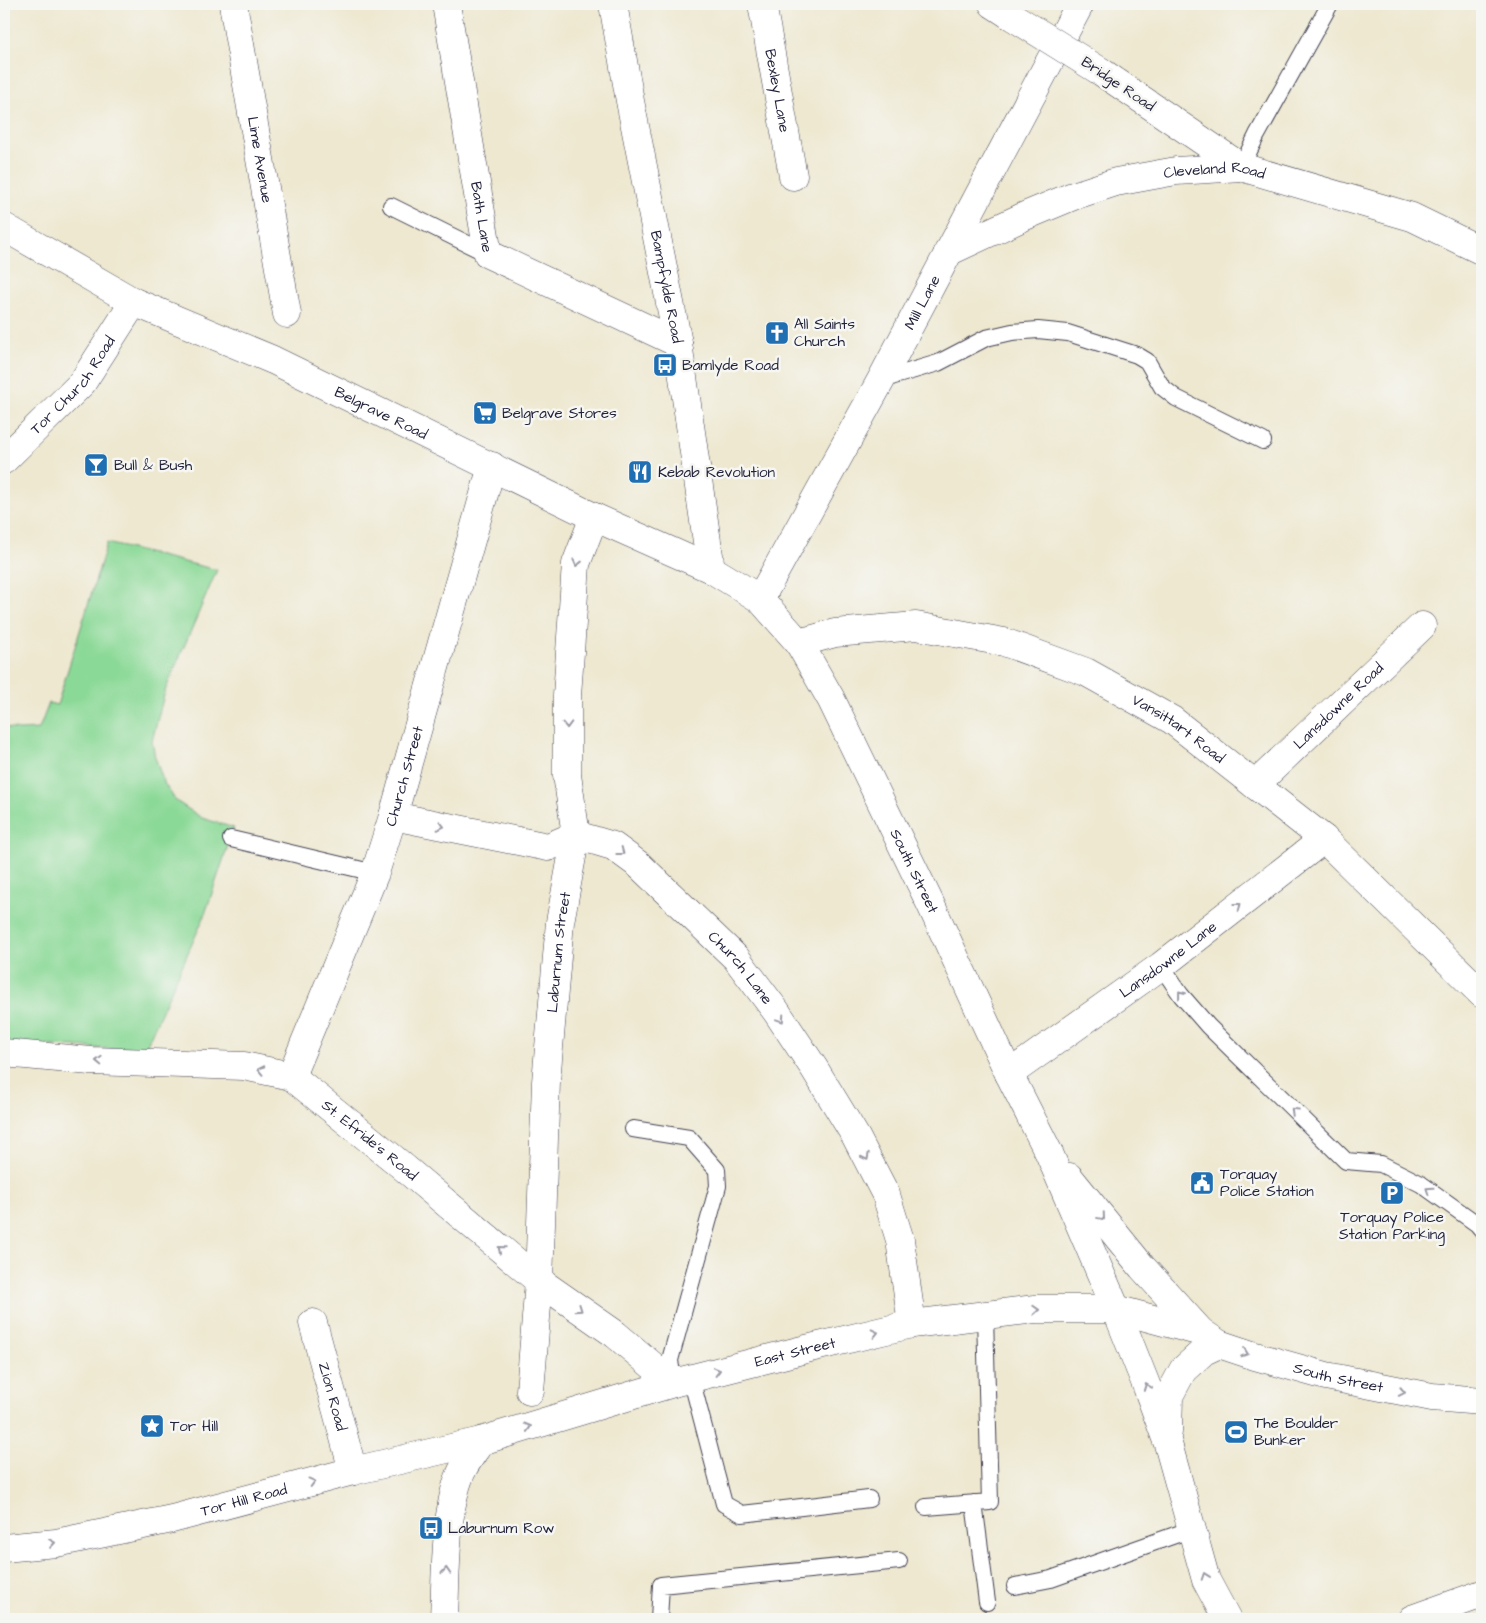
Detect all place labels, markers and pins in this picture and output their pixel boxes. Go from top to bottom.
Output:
place label: All Saints Church [794,314,855,352]
church icon: All Saints Church [764,320,790,346]
bus stop icon: Bamlyde Road [652,352,678,378]
place label: Bamlyde Road [682,355,779,377]
supermarket icon: Belgrave Stores [472,400,498,426]
place label: Belgrave Stores [502,403,617,425]
bar icon: Bull & Bush [83,452,109,478]
place label: Bull & Bush [114,455,193,476]
restaurant icon: Kebab Revolution [627,459,653,485]
place label: Kebab Revolution [658,462,775,483]
place label: Torquay Police Station [1220,1164,1314,1202]
public building icon: Torquay Police Station [1189,1170,1215,1196]
parking icon: Torquay Police Station Parking [1379,1180,1405,1206]
place label: Torquay Police Station Parking [1339,1207,1445,1246]
place icon: Tor Hill [139,1413,165,1439]
place label: The Boulder Bunker [1254,1413,1338,1451]
place label: Tor Hill [170,1416,218,1437]
sports icon: The Boulder Bunker [1223,1419,1249,1445]
bus stop icon: Laburnum Row [418,1515,444,1541]
place label: Laburnum Row [448,1518,554,1539]

